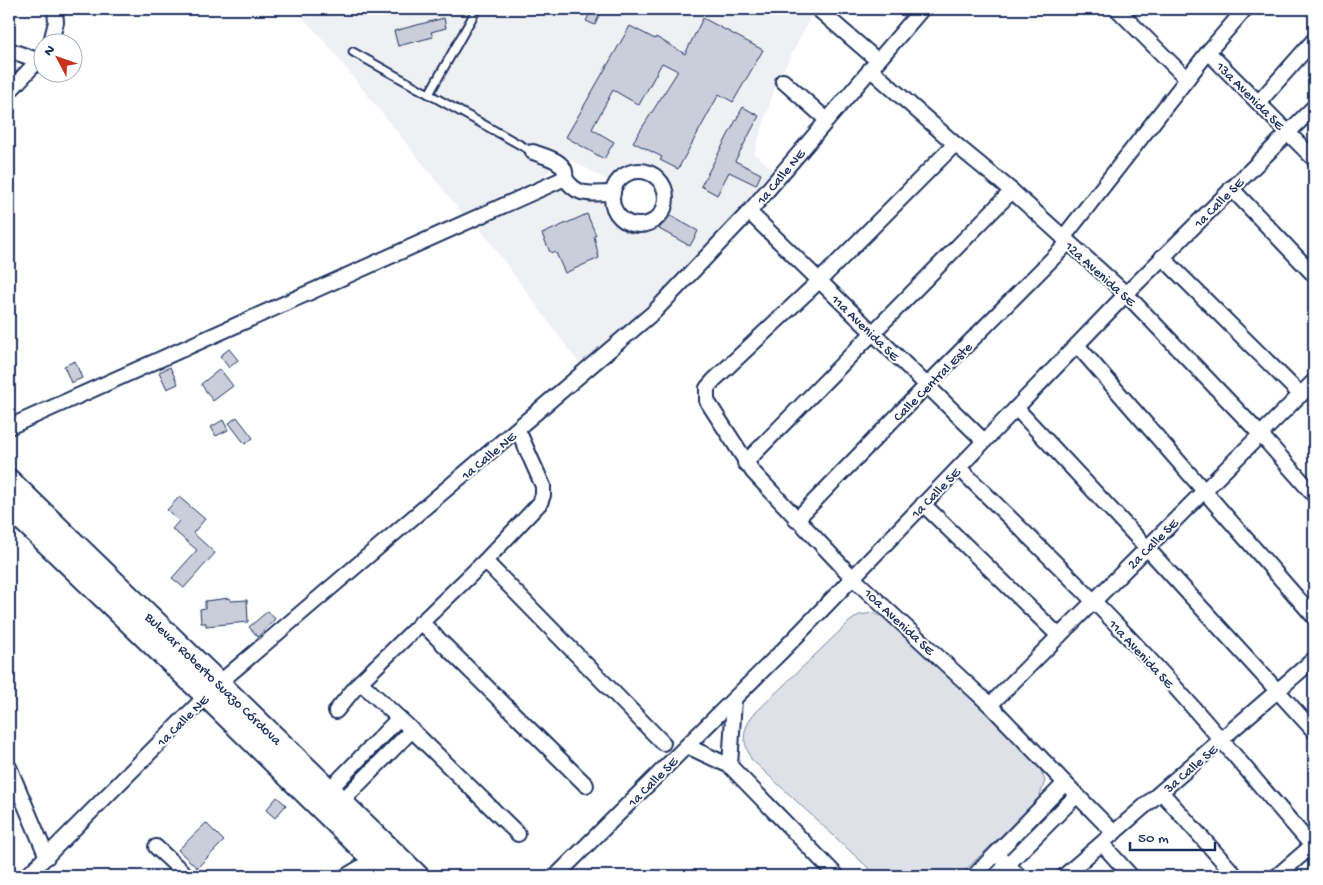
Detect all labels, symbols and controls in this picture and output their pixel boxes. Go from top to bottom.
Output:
north arrow [32,32,82,82]
text: N [41,42,59,60]
street label: 13a Avenida SE [1211,58,1288,135]
street label: 1a Calle NE [753,146,811,209]
street label: 1a Calle SE [1190,174,1249,233]
street label: 12a Avenida SE [1060,238,1139,312]
street label: 11a Avenida SE [826,291,903,366]
street label: Calle Central Este [891,339,978,426]
street label: 1a Calle NE [458,428,522,485]
street label: 1a Calle SE [908,464,966,523]
street label: 2a Calle SE [1125,515,1184,574]
street label: 10a Avenida SE [859,585,938,661]
street label: Bulevar Roberto Suazo Córdova [140,609,285,751]
street label: 11a Avenida SE [1103,616,1177,694]
street label: 1a Calle NE [153,691,214,752]
street label: 3a Calle SE [1161,741,1223,798]
street label: 1a Calle SE [624,753,683,812]
scale bar [1130,820,1216,852]
text: 50 m [1138,830,1169,848]

